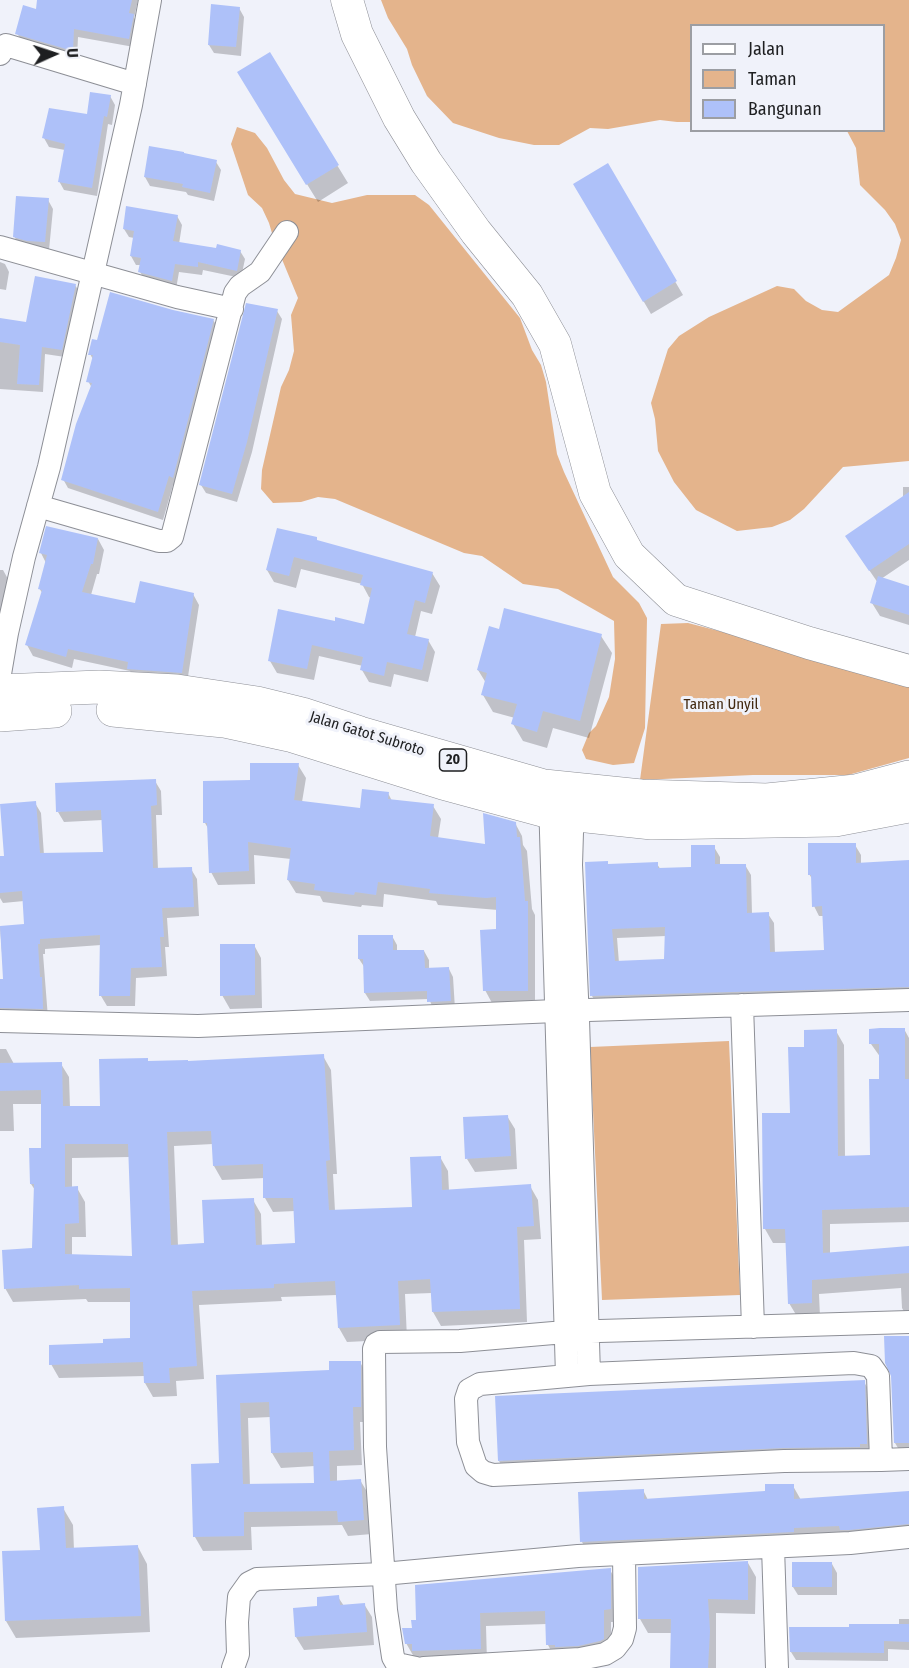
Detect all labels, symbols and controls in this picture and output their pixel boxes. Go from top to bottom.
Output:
north arrow [24,24,84,84]
legend [690,24,885,132]
text: Jalan [748,38,785,60]
text: U [63,48,82,58]
text: Taman [748,68,796,90]
text: Bangunan [748,98,822,120]
park label: Taman Unyil [684,696,758,714]
street label: Jalan Gatot Subroto [307,708,427,760]
road number: 20 [440,749,466,771]

